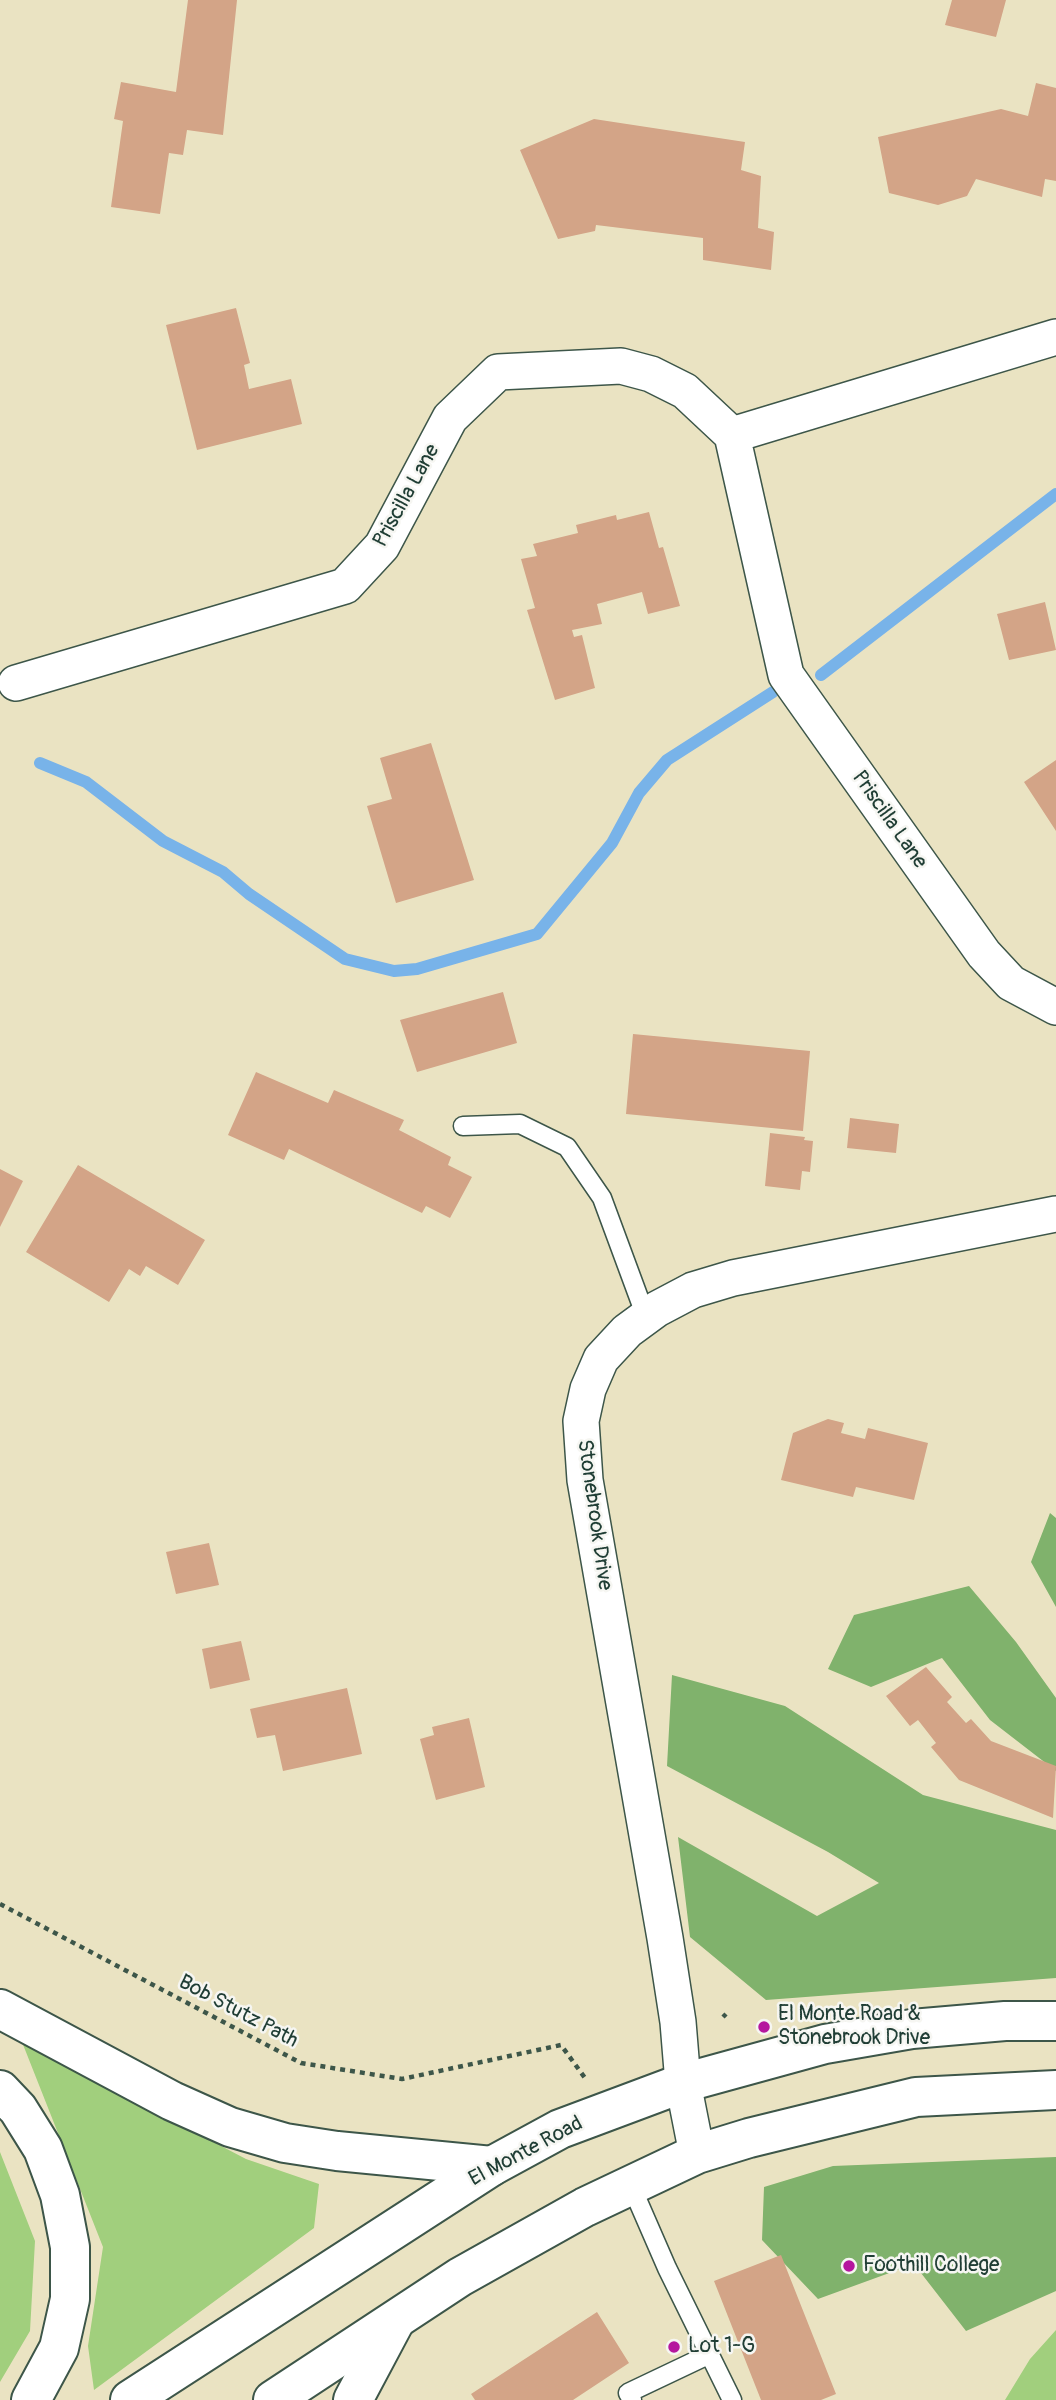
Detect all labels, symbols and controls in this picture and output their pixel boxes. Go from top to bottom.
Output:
street label: Priscilla Lane [368,440,446,552]
street label: Priscilla Lane [846,766,932,874]
street label: Stonebrook Drive [571,1438,617,1592]
street label: Bob Stutz Path [174,1970,302,2054]
place label: El Monte Road & Stonebrook Drive [778,2002,930,2052]
marker: El Monte Road & Stonebrook Drive [756,2019,772,2035]
street label: El Monte Road [465,2111,587,2193]
place label: Foothill College [863,2253,999,2279]
marker: Foothill College [841,2258,857,2274]
place label: Lot 1-G [688,2334,755,2360]
marker: Lot 1-G [666,2339,682,2355]

